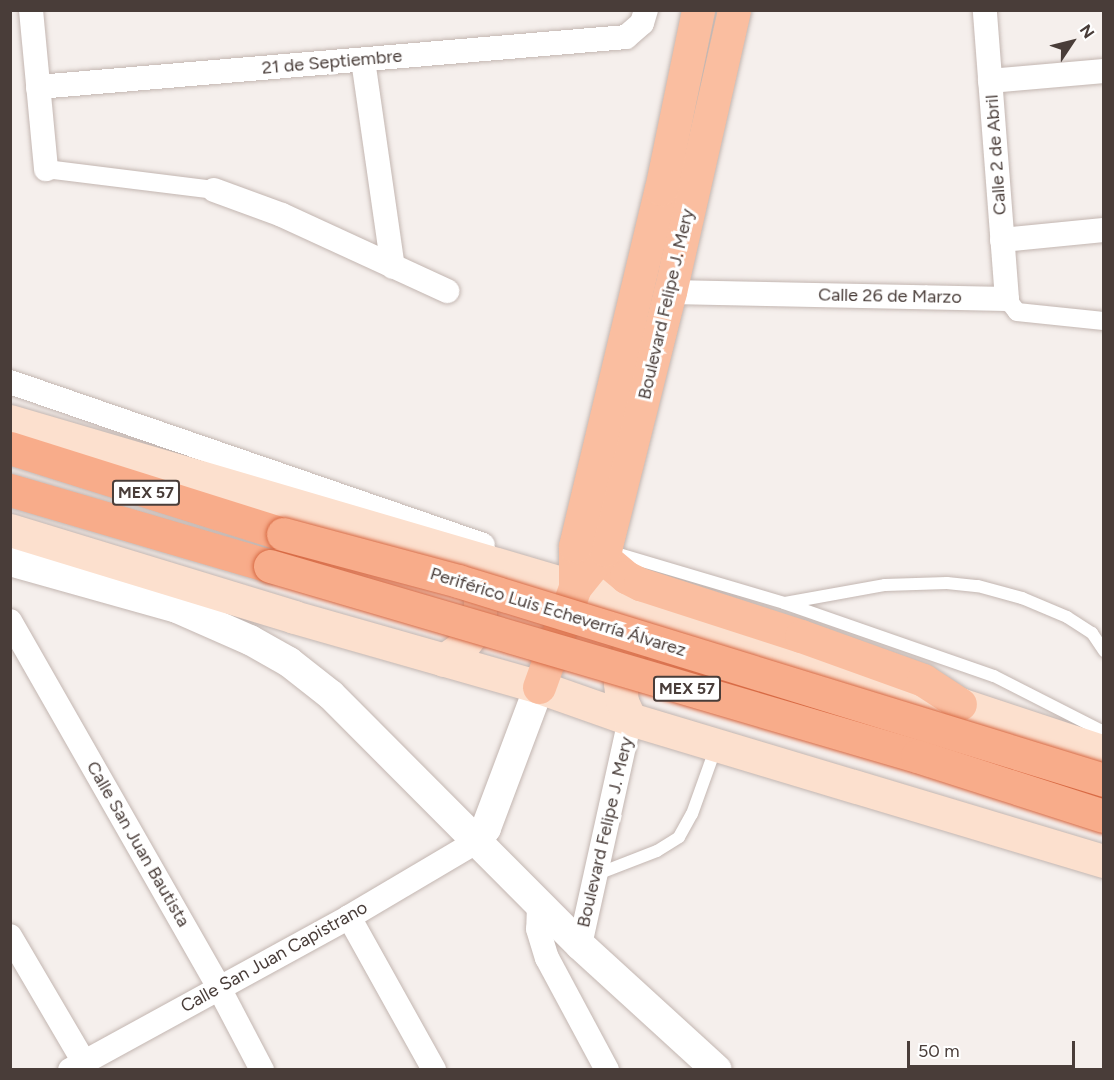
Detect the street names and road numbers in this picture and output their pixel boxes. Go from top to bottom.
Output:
street label: 21 de Septiembre [261,45,403,79]
street label: Calle 2 de Abril [981,94,1011,216]
street label: Boulevard Felipe J. Mery [634,207,698,401]
street label: Calle 26 de Marzo [818,284,962,308]
road number: MEX 57 [112,480,180,506]
street label: Periférico Luis Echeverría Álvarez [428,563,688,661]
road number: MEX 57 [652,676,722,702]
street label: Boulevard Felipe J. Mery [573,735,637,929]
street label: Calle San Juan Bautista [82,757,194,931]
street label: Calle San Juan Capistrano [177,897,371,1017]

